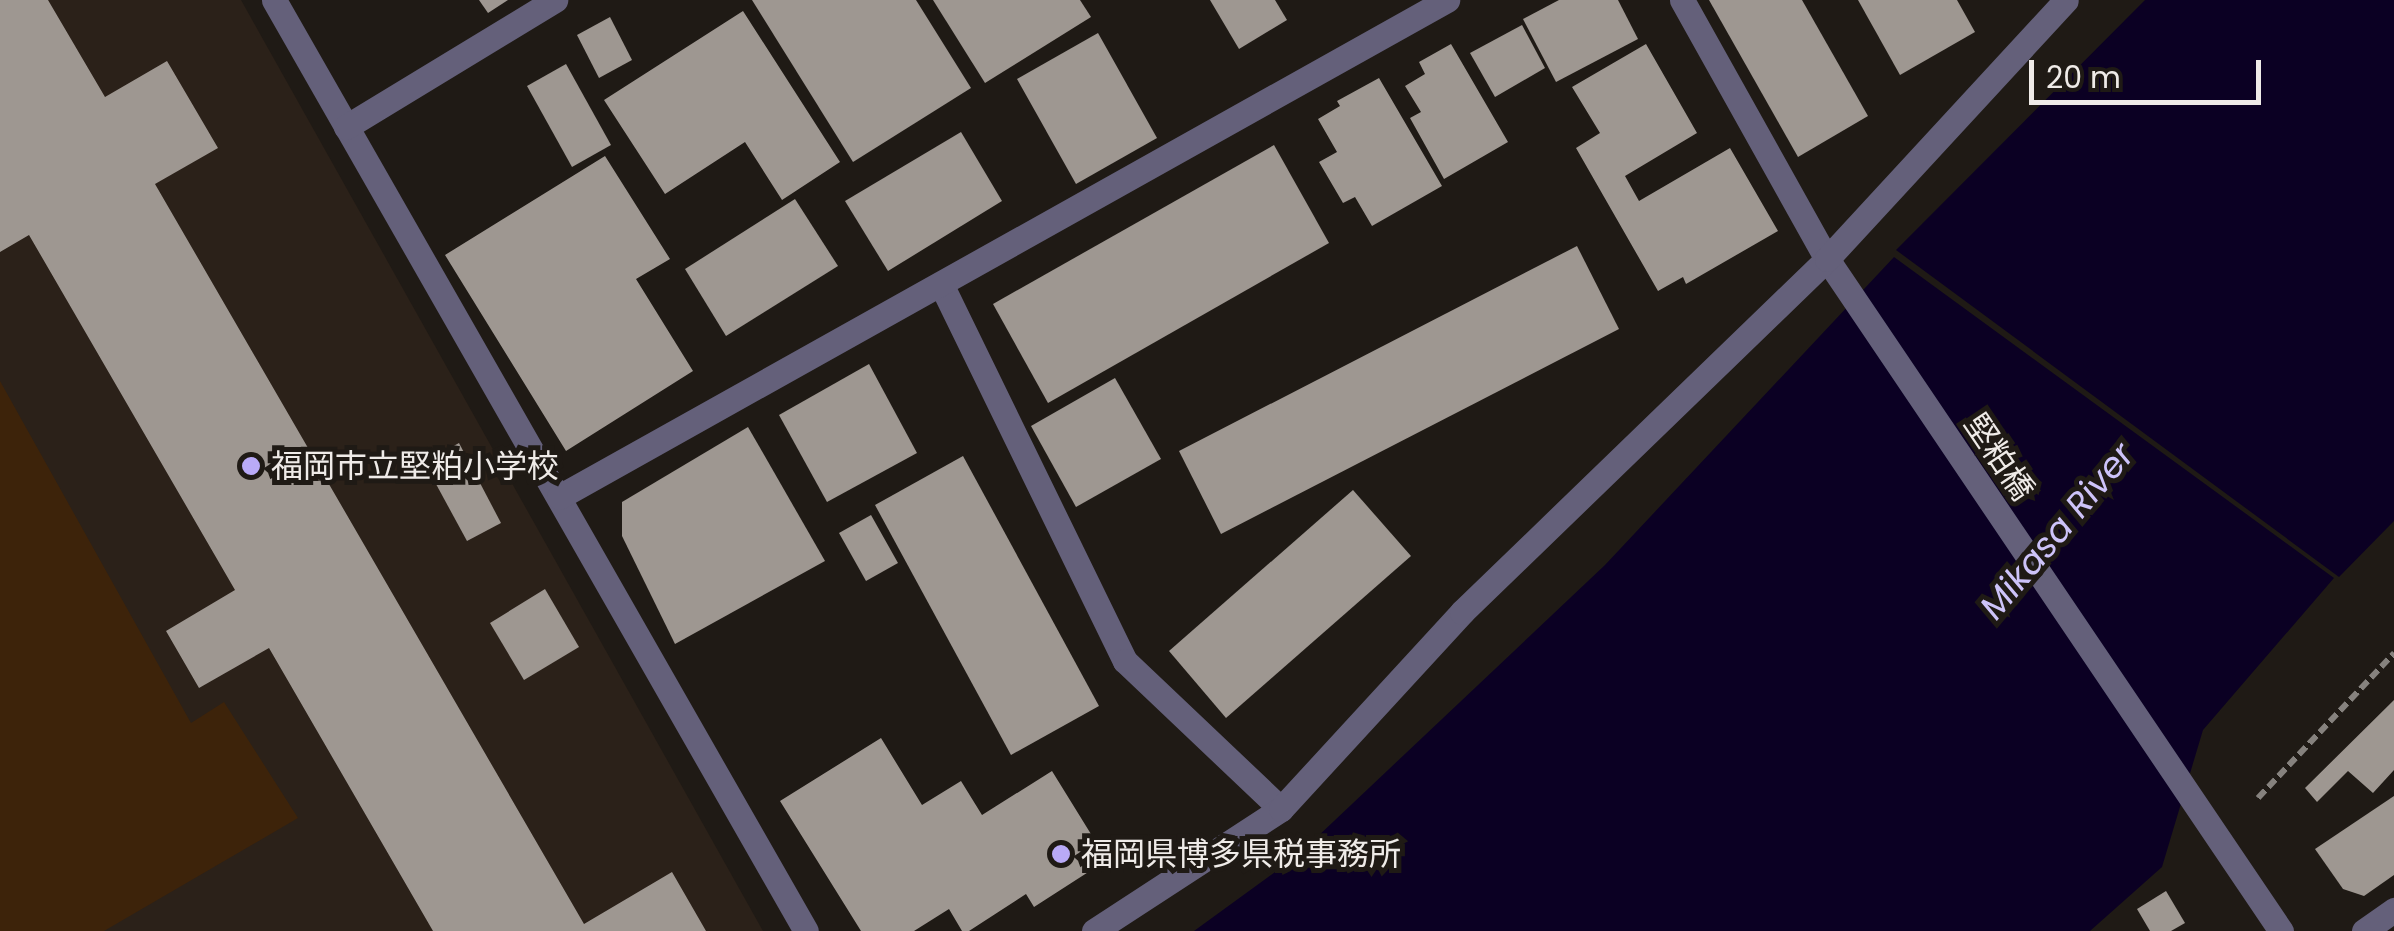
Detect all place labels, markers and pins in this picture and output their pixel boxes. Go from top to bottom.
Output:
place label: 福岡市立堅粕小学校 [271,447,559,485]
marker: 福岡市立堅粕小学校 [240,455,262,477]
place label: 福岡県博多県税事務所 [1081,835,1401,873]
marker: 福岡県博多県税事務所 [1050,843,1072,865]

